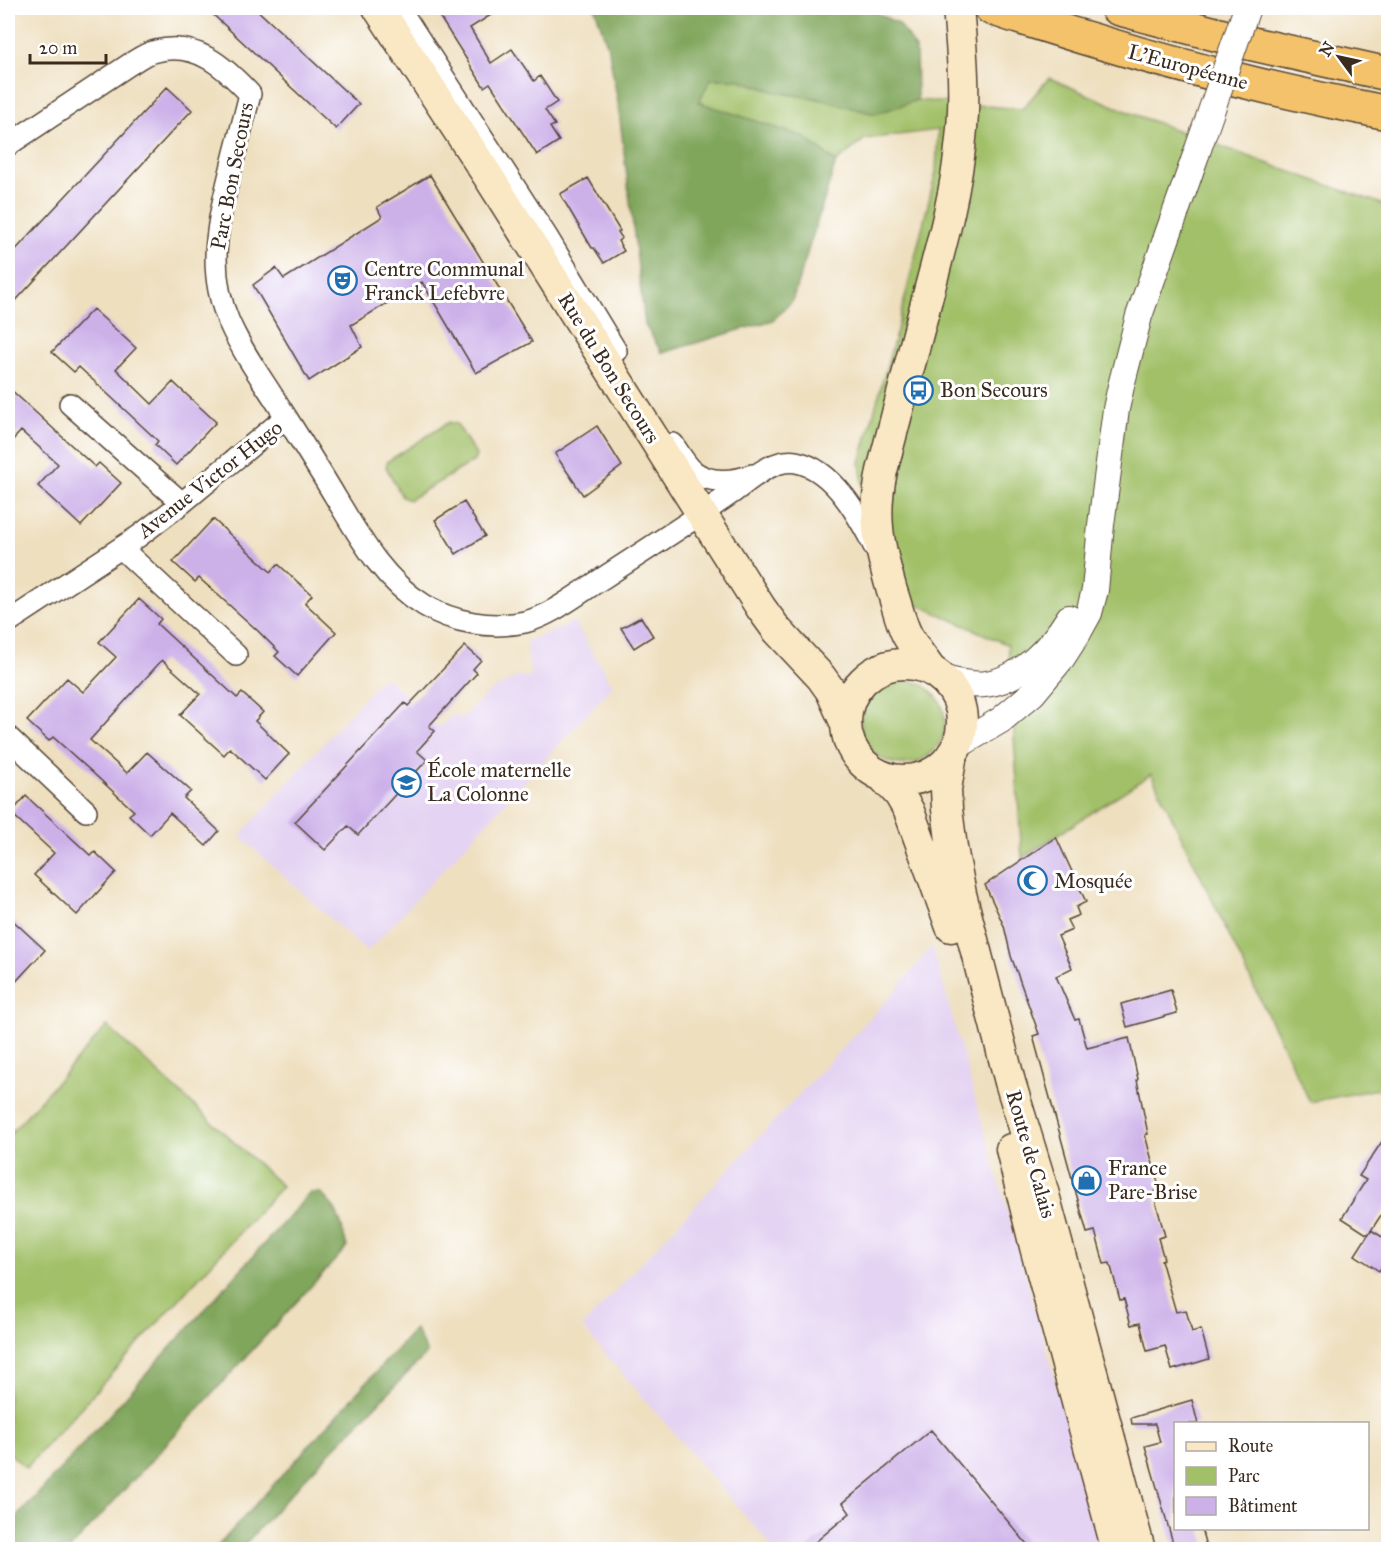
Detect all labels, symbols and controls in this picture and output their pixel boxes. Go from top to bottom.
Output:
scale bar [30,27,106,65]
north arrow [1309,27,1369,87]
text: 20 m [39,37,77,59]
street label: L'Européenne [1125,38,1251,96]
text: N [1315,38,1339,60]
street label: Parc Bon Secours [205,100,259,252]
place label: Centre Communal Franck Lefebvre [364,256,524,306]
theatre icon: Centre Communal Franck Lefebvre [327,265,359,297]
street label: Rue du Bon Secours [552,288,666,448]
bus stop icon: Bon Secours [903,374,935,406]
place label: Bon Secours [940,377,1048,403]
street label: Avenue Victor Hugo [132,414,288,544]
place label: École maternelle La Colonne [427,756,571,807]
school or university icon: École maternelle La Colonne [390,766,422,798]
mosque icon: Mosquée [1017,865,1049,897]
place label: Mosquée [1054,868,1133,894]
street label: Route de Calais [1000,1087,1062,1221]
place label: France Pare-Brise [1108,1155,1198,1205]
shop icon: France Pare-Brise [1071,1164,1103,1196]
legend [1174,1422,1369,1530]
text: Route [1228,1435,1273,1457]
text: Parc [1228,1465,1260,1487]
text: Bâtiment [1228,1495,1298,1517]

